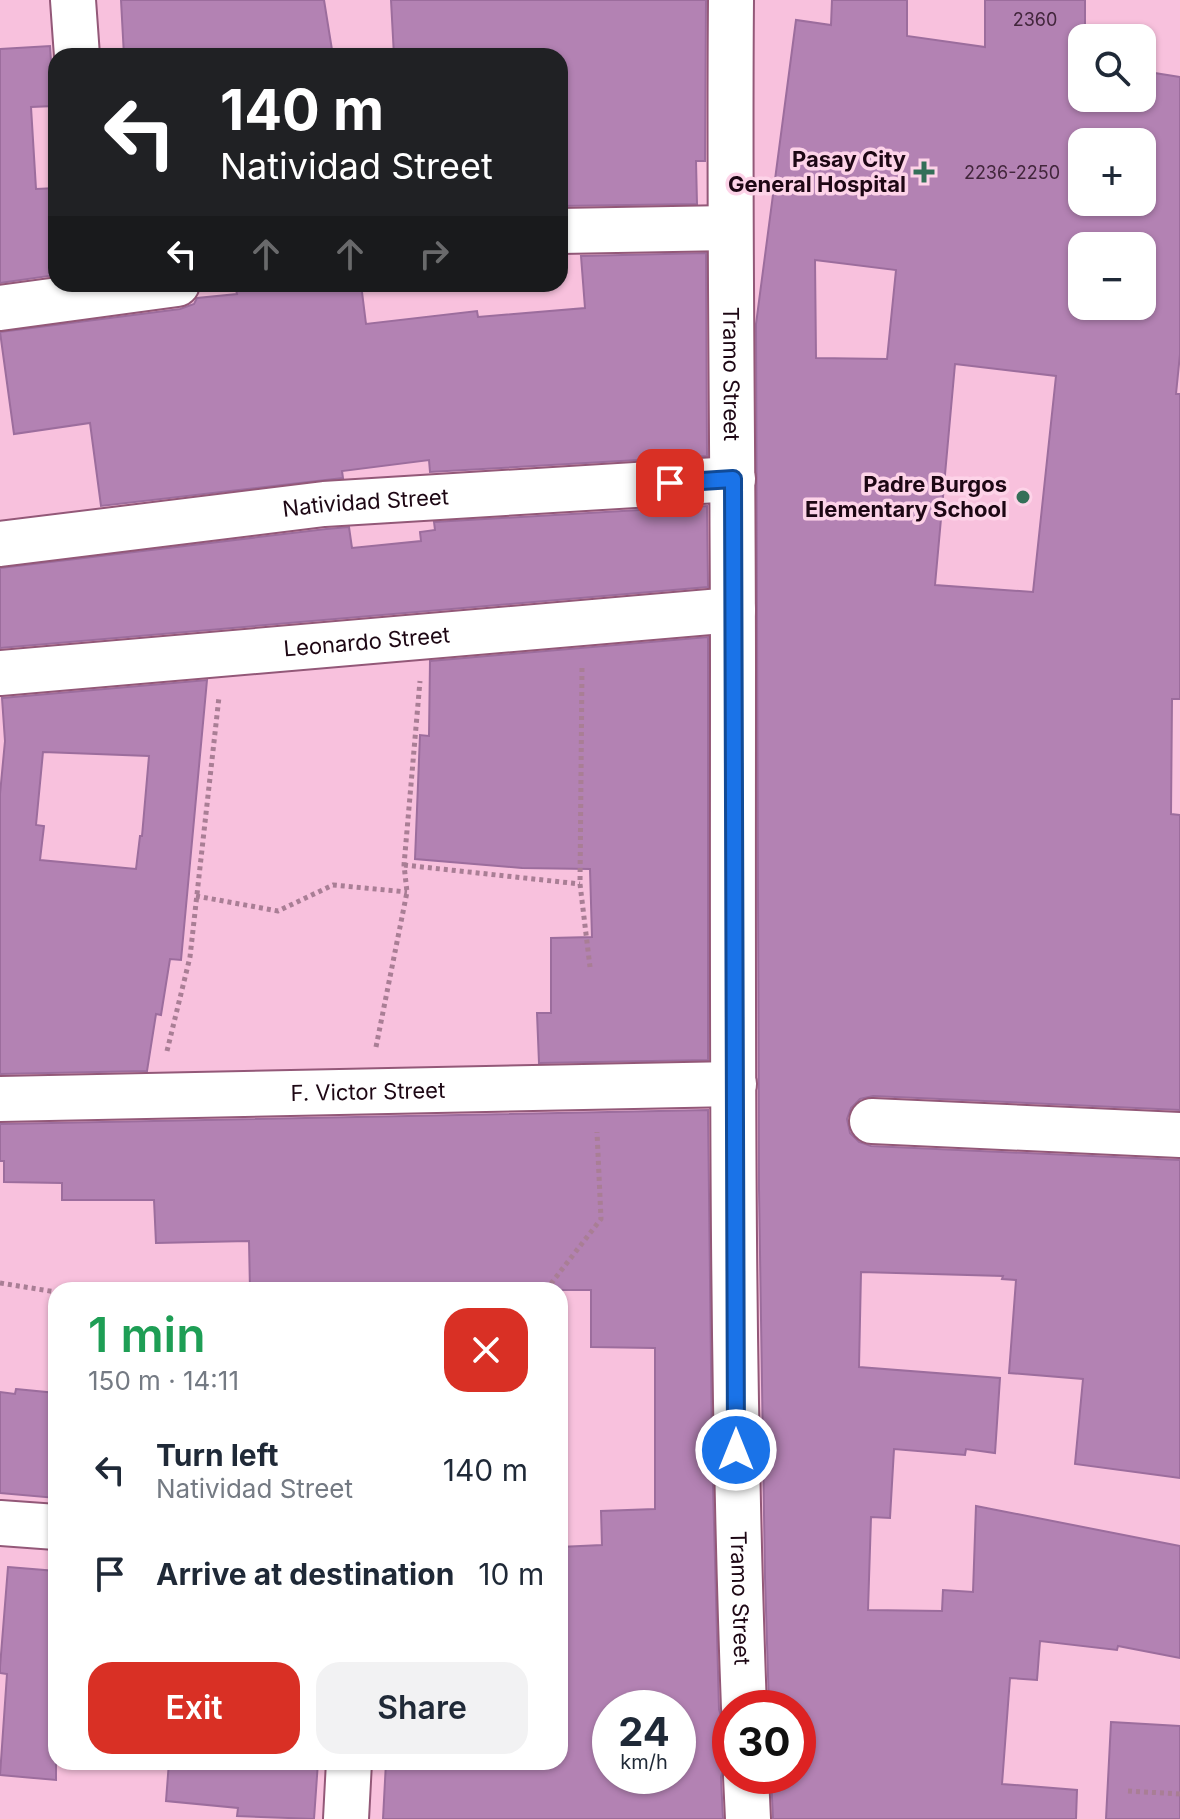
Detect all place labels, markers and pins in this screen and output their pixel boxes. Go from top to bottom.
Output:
place label: Pasay City General Hospital [728,146,906,197]
marker: Pasay City General Hospital [913,161,935,183]
pin [636,449,704,517]
place label: Padre Burgos Elementary School [805,471,1007,522]
marker: Padre Burgos Elementary School [1014,488,1032,506]

